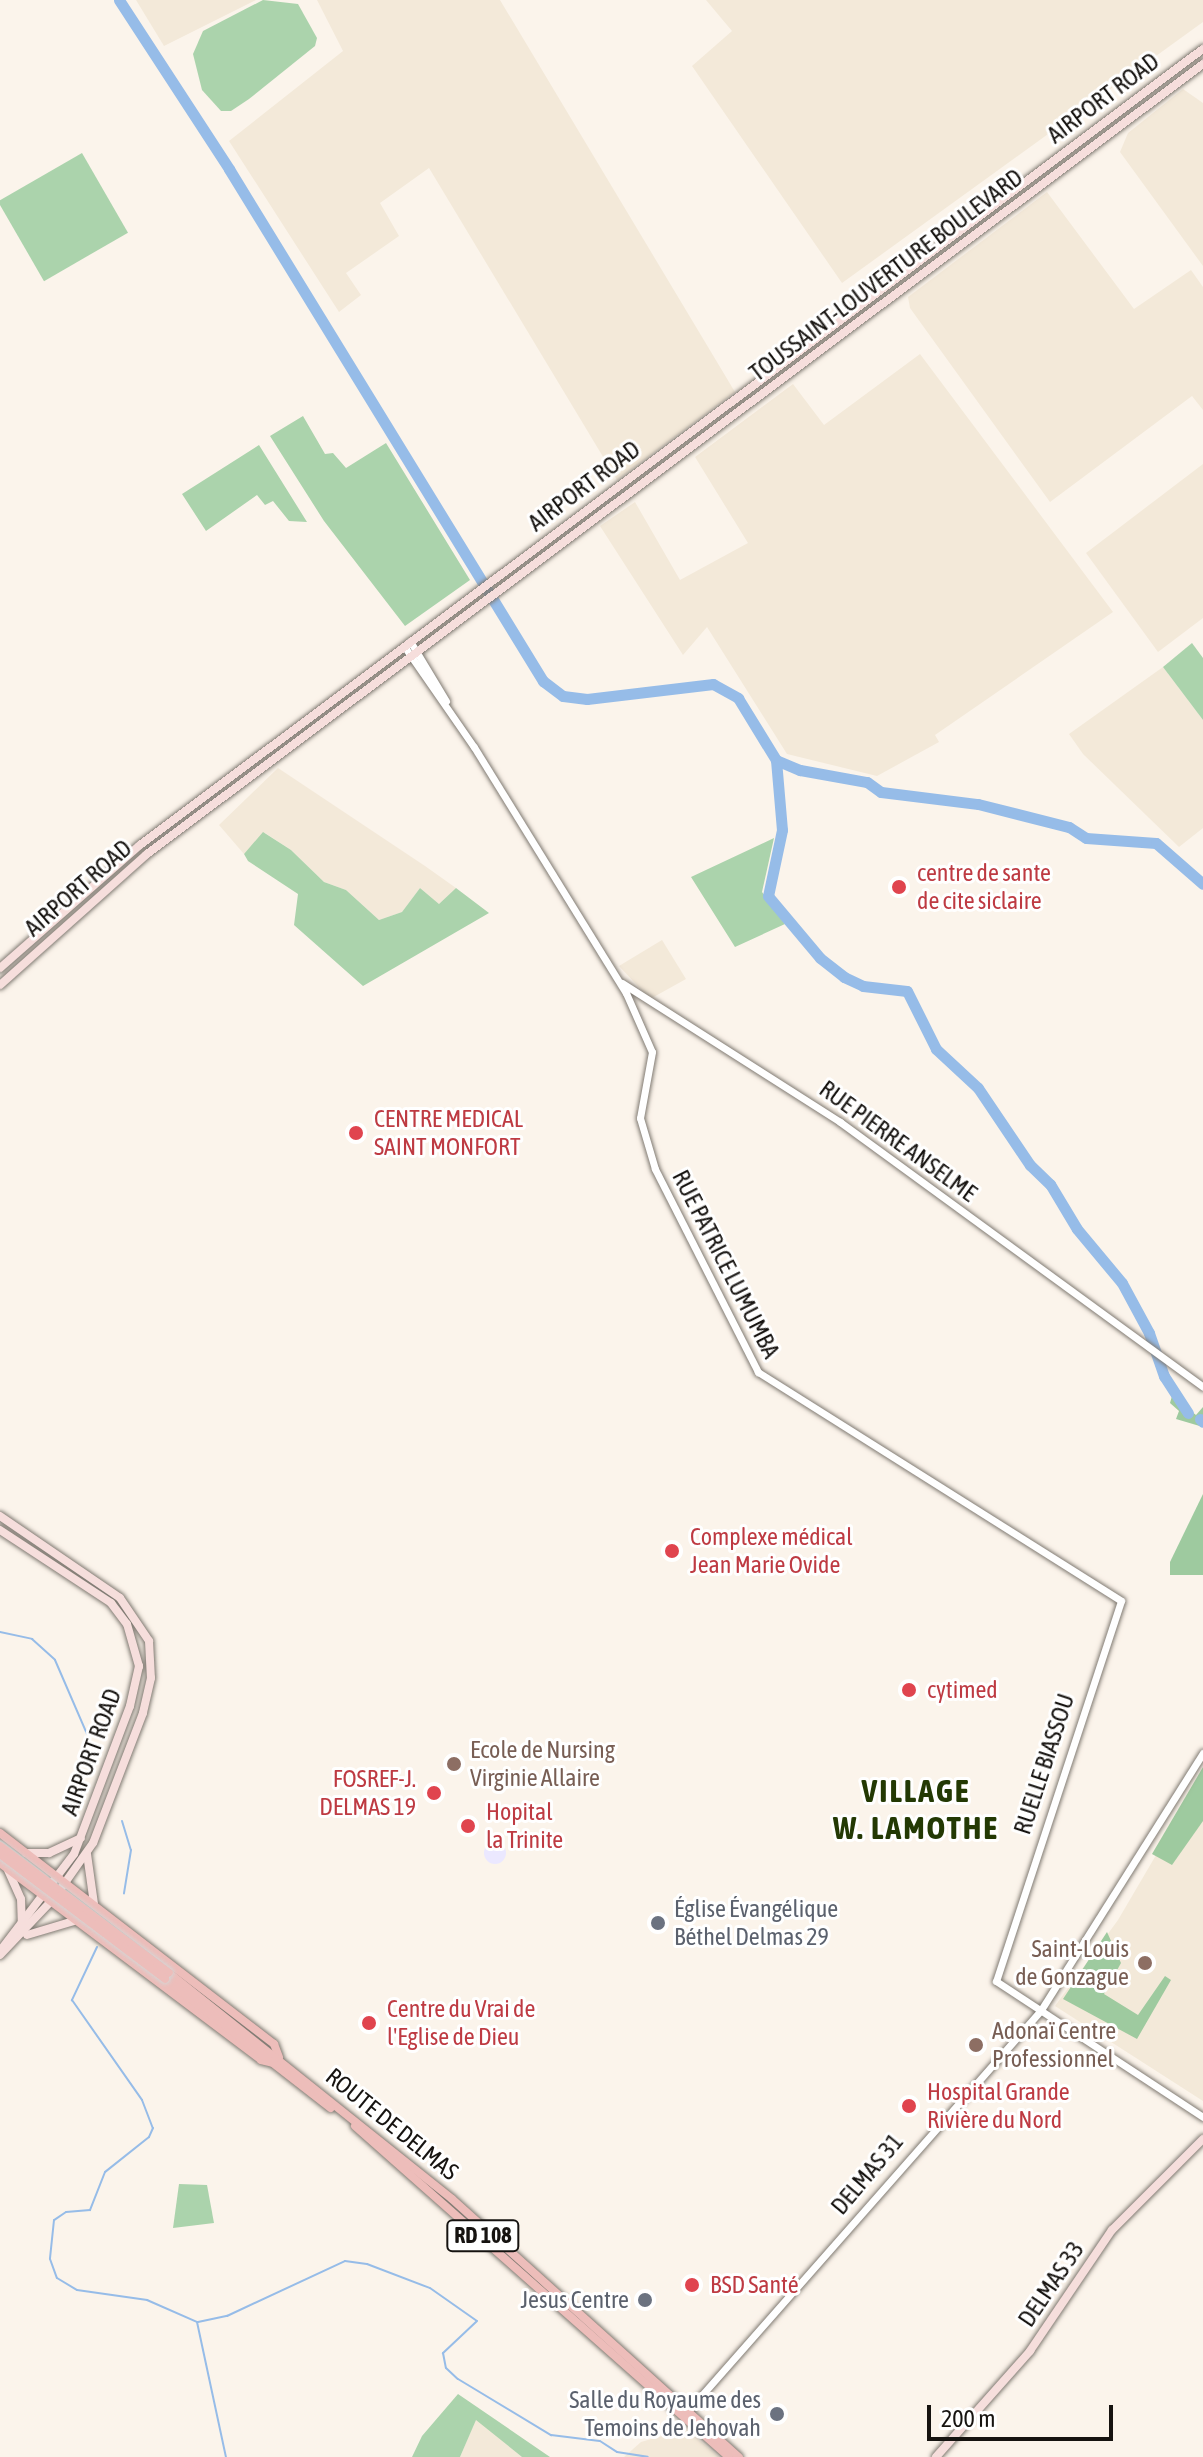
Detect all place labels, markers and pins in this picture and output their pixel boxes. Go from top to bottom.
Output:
place label: centre de sante de cite siclaire [917,859,1051,915]
marker: centre de sante de cite siclaire [888,876,910,898]
place label: CENTRE MEDICAL SAINT MONFORT [374,1105,523,1161]
marker: CENTRE MEDICAL SAINT MONFORT [345,1122,367,1144]
place label: Complexe médical Jean Marie Ovide [690,1523,853,1579]
marker: Complexe médical Jean Marie Ovide [661,1540,683,1562]
place label: cytimed [927,1676,998,1704]
marker: cytimed [898,1679,920,1701]
place label: Ecole de Nursing Virginie Allaire [470,1736,615,1792]
marker: Ecole de Nursing Virginie Allaire [445,1755,463,1773]
place label: FOSREF-J. DELMAS 19 [319,1765,416,1821]
marker: FOSREF-J. DELMAS 19 [423,1782,445,1804]
place label: Hopital la Trinite [486,1798,563,1854]
marker: Hopital la Trinite [457,1815,479,1837]
place label: Église Évangélique Béthel Delmas 29 [674,1895,838,1951]
marker: Église Évangélique Béthel Delmas 29 [649,1914,667,1932]
place label: Saint-Louis de Gonzague [1015,1935,1129,1991]
marker: Saint-Louis de Gonzague [1136,1954,1154,1972]
place label: Centre du Vrai de l'Eglise de Dieu [387,1995,535,2051]
marker: Centre du Vrai de l'Eglise de Dieu [358,2012,380,2034]
place label: Adonaï Centre Professionnel [992,2017,1116,2073]
marker: Adonaï Centre Professionnel [967,2036,985,2054]
place label: Hospital Grande Rivière du Nord [927,2078,1070,2134]
marker: Hospital Grande Rivière du Nord [898,2095,920,2117]
place label: BSD Santé [710,2271,799,2299]
marker: BSD Santé [681,2274,703,2296]
place label: Jesus Centre [520,2286,629,2314]
marker: Jesus Centre [636,2291,654,2309]
place label: Salle du Royaume des Temoins de Jehovah [569,2386,761,2442]
marker: Salle du Royaume des Temoins de Jehovah [768,2405,786,2423]

